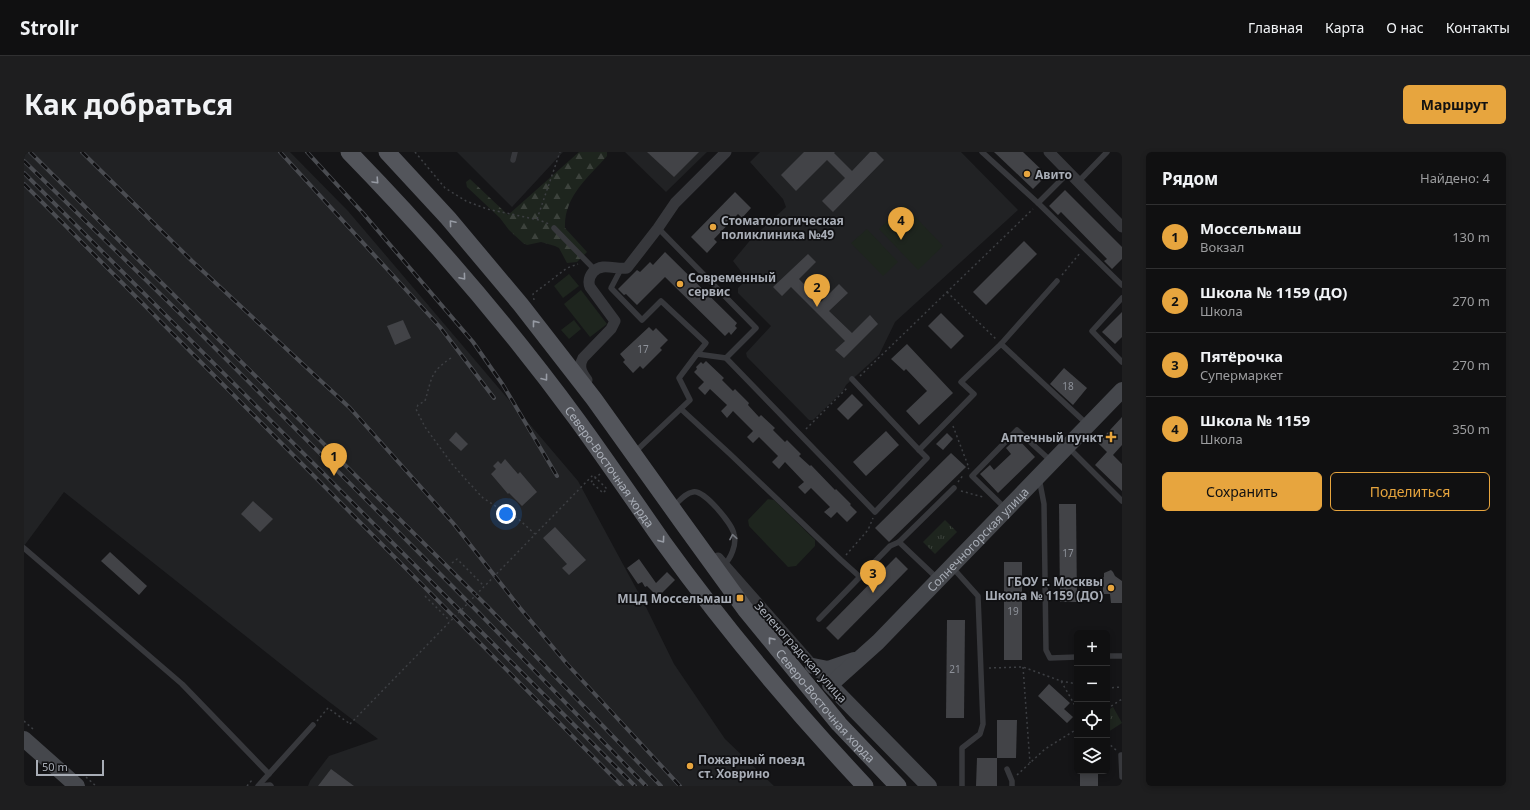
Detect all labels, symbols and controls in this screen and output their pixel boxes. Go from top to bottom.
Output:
text: Strollr [20,15,79,41]
text: Главная [1248,18,1303,37]
text: Карта [1325,18,1364,37]
text: О нас [1386,18,1424,37]
text: Контакты [1446,18,1510,37]
text: Как добраться [24,85,233,123]
button: Маршрут [1403,85,1506,124]
place label: Авито [1035,166,1072,183]
text: Рядом [1162,167,1218,190]
marker: Авито [1022,169,1032,179]
text: Найдено: 4 [1420,169,1490,187]
one-way arrow [371,176,378,183]
pin: 4 [888,207,914,240]
place label: Стоматологическая поликлиника №49 [721,212,844,243]
text: Моссельмаш [1200,218,1302,238]
one-way arrow [449,220,456,228]
marker: Стоматологическая поликлиника №49 [708,222,718,232]
text: 1 [1171,228,1179,246]
text: 130 m [1452,228,1490,246]
text: Вокзал [1200,238,1244,256]
place label: Современный сервис [688,269,776,300]
one-way arrow [458,273,465,280]
pin: 2 [804,274,830,307]
marker: Современный сервис [675,279,685,289]
text: Школа № 1159 (ДО) [1200,282,1347,302]
text: 2 [1171,292,1179,310]
text: 270 m [1452,292,1490,310]
text: Школа [1200,302,1243,320]
one-way arrow [532,320,539,327]
house number: 17 [637,342,649,356]
text: Пятёрочка [1200,346,1283,366]
text: 3 [1171,356,1179,374]
text: 270 m [1452,356,1490,374]
text: Супермаркет [1200,366,1283,384]
one-way arrow [540,374,547,381]
house number: 18 [1062,379,1074,393]
street label: Северо-Восточная хорда [561,402,659,531]
text: Школа № 1159 [1200,410,1310,430]
text: 4 [1171,420,1179,438]
text: 350 m [1452,420,1490,438]
place label: Аптечный пункт [1001,429,1103,446]
text: Школа [1200,430,1243,448]
marker: Аптечный пункт [1106,432,1116,442]
pin: 1 [321,443,347,476]
button: Сохранить [1162,472,1322,511]
button: Поделиться [1330,472,1490,511]
street label: Солнечногорская улица [923,483,1032,595]
your location [496,504,516,524]
one-way arrow [730,533,738,540]
one-way arrow [657,536,665,543]
house number: 17 [1062,546,1074,560]
pin: 3 [860,560,886,593]
place label: ГБОУ г. Москвы Школа № 1159 (ДО) [985,573,1103,604]
marker: ГБОУ г. Москвы Школа № 1159 (ДО) [1106,583,1116,593]
place label: МЦД Моссельмаш [617,590,732,607]
marker: МЦД Моссельмаш [735,593,745,603]
street label: Зеленоградская улица [751,598,851,706]
house number: 19 [1007,604,1019,618]
map controls [1074,630,1110,774]
button: + [1074,630,1110,666]
one-way arrow [768,638,775,645]
street label: Северо-Восточная хорда [772,645,879,766]
house number: 21 [949,662,961,676]
button: − [1074,666,1110,702]
button: locate [1074,702,1110,738]
button: layers [1074,738,1110,774]
place label: Пожарный поезд ст. Ховрино [698,751,805,782]
scale bar [36,758,104,777]
text: 50 m [42,759,68,774]
marker: Пожарный поезд ст. Ховрино [685,761,695,771]

